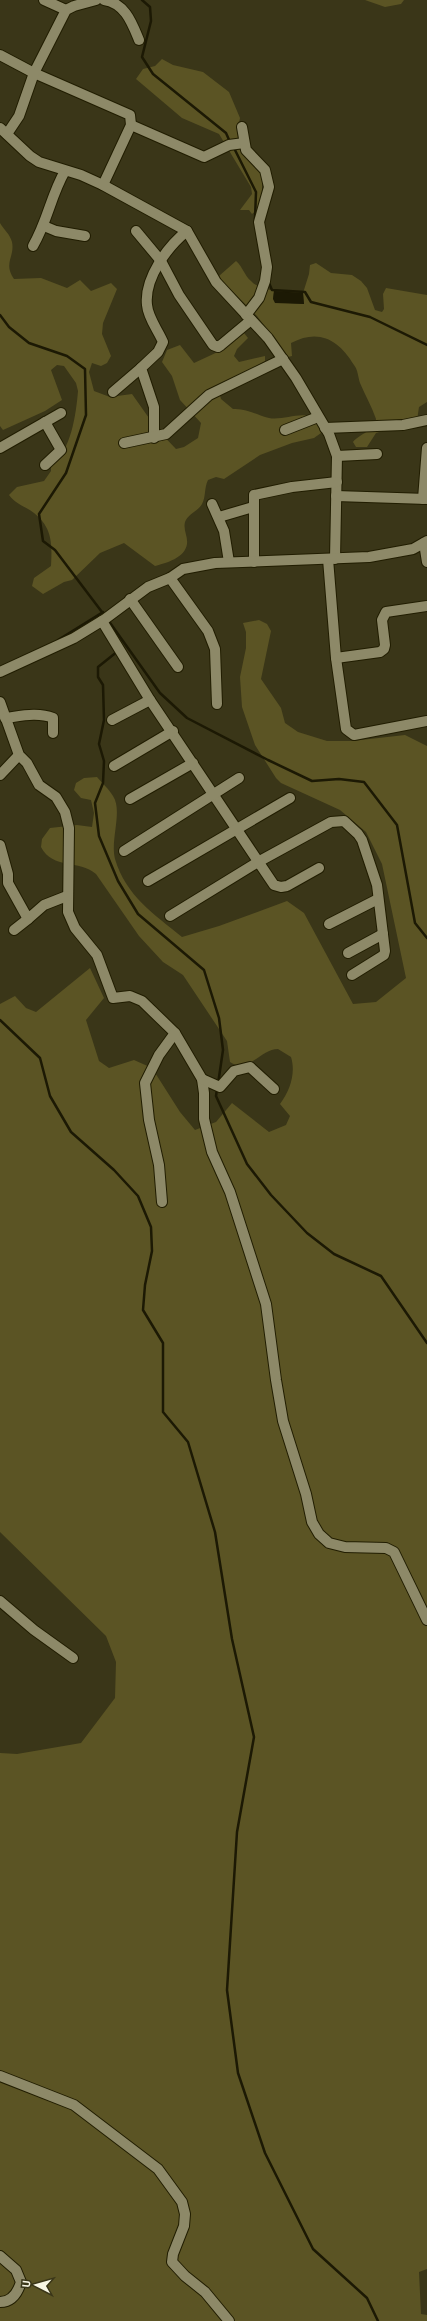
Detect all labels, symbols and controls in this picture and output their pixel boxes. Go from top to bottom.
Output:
north arrow [16,2265,56,2305]
text: U [19,2280,33,2288]

